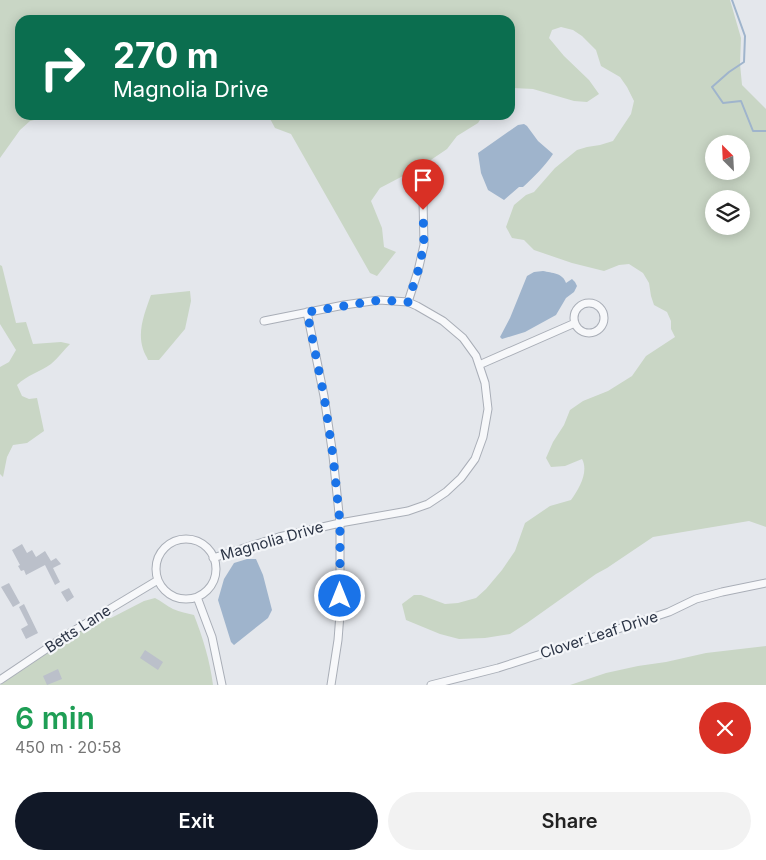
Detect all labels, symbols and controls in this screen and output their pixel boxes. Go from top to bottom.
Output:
text: 270 m [113,34,219,76]
icon: right [30,35,95,100]
text: Magnolia Drive [113,76,269,102]
north arrow [705,135,750,180]
map controls [705,135,750,235]
pin [402,159,444,210]
icon: arrive [409,166,437,194]
button: layers [705,190,750,235]
street label: Magnolia Drive [218,517,326,564]
position arrow [313,569,365,621]
street label: Betts Lane [41,600,114,657]
street label: Clover Leaf Drive [538,607,660,663]
text: 6 min [15,700,95,736]
button: close [699,702,751,754]
text: 450 m · 20:58 [15,737,121,757]
button: Exit [15,792,378,850]
button: Share [388,792,751,850]

